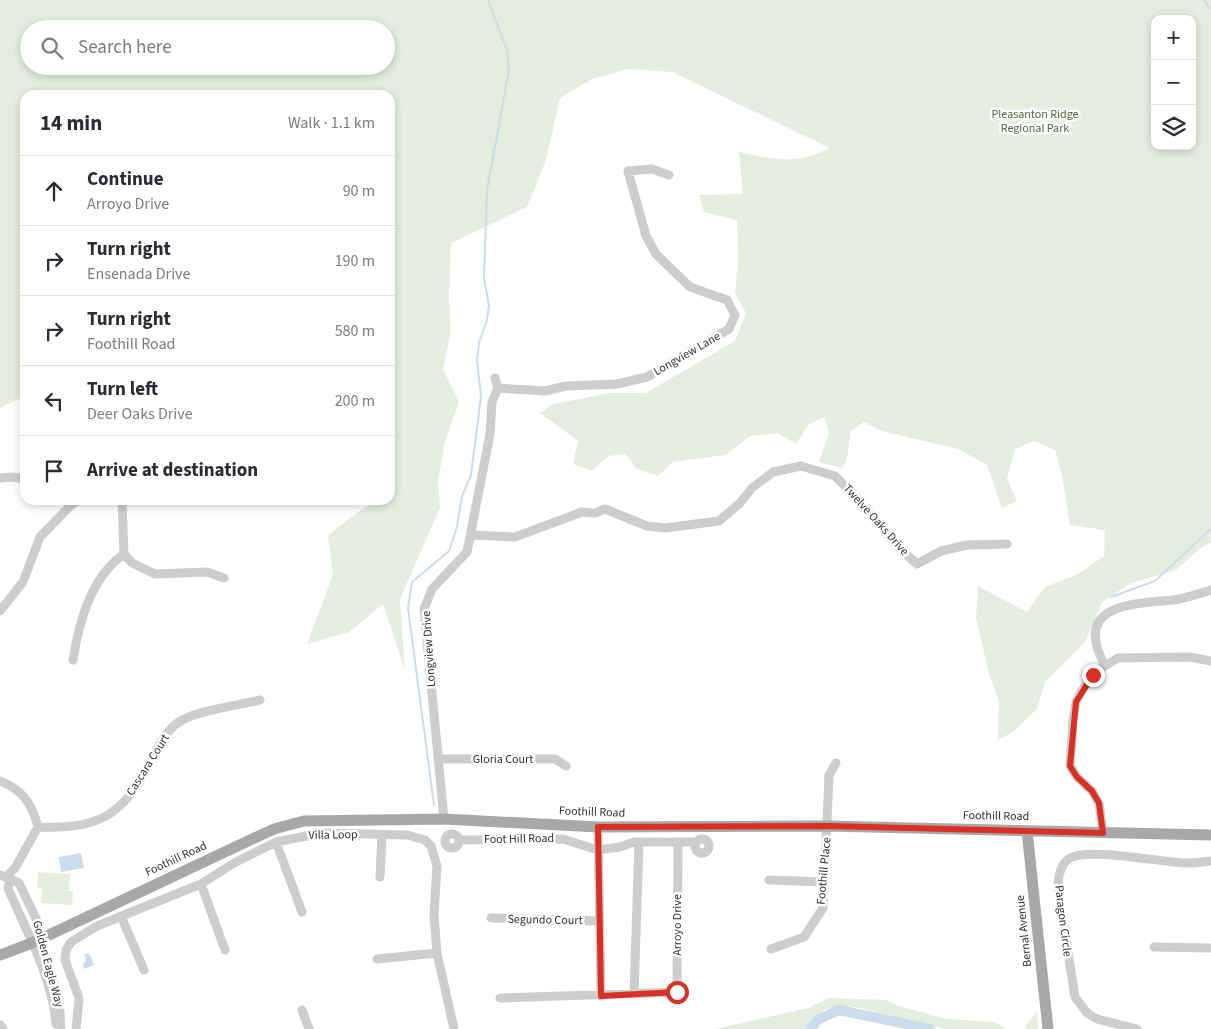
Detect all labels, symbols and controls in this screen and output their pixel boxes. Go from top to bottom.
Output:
map controls [1151,15,1196,150]
button: + [1151,15,1196,60]
search box [20,20,395,75]
icon: search [38,34,66,62]
text: Search here [78,34,172,61]
button: − [1151,60,1196,105]
button: layers [1151,105,1196,150]
park label: Pleasanton Ridge Regional Park [992,106,1079,137]
text: 14 min [40,108,102,138]
text: Walk · 1.1 km [288,112,375,134]
text: Continue [87,166,164,193]
icon: ahead [40,177,68,205]
text: 90 m [343,180,375,202]
text: Arroyo Drive [87,193,169,215]
text: Turn right [87,236,171,263]
icon: right [40,247,68,275]
text: 190 m [335,250,375,272]
text: Ensenada Drive [87,263,190,285]
text: Turn right [87,306,171,333]
icon: right [40,317,68,345]
text: 580 m [335,320,375,342]
street label: Longview Lane [650,328,724,380]
text: Foothill Road [87,333,176,355]
text: Turn left [87,376,158,403]
icon: left [40,387,68,415]
text: 200 m [335,390,375,412]
text: Deer Oaks Drive [87,403,193,425]
icon: arrive [40,457,68,485]
text: Arrive at destination [87,457,258,484]
street label: Twelve Oaks Drive [839,481,913,560]
street label: Longview Drive [418,610,440,688]
route end [1082,664,1105,687]
street label: Cascara Court [122,731,174,799]
street label: Gloria Court [473,751,533,768]
street label: Foothill Road [559,802,625,822]
street label: Foothill Road [963,807,1029,825]
street label: Villa Loop [308,826,358,844]
street label: Foot Hill Road [484,830,554,848]
street label: Foothill Road [142,837,210,881]
street label: Foothill Place [813,837,835,905]
street label: Paragon Circle [1050,884,1076,958]
street label: Arroyo Drive [669,894,686,956]
street label: Bernal Avenue [1012,894,1036,968]
street label: Segundo Court [507,911,583,929]
street label: Golden Eagle Way [28,919,68,1010]
route start [666,981,689,1004]

